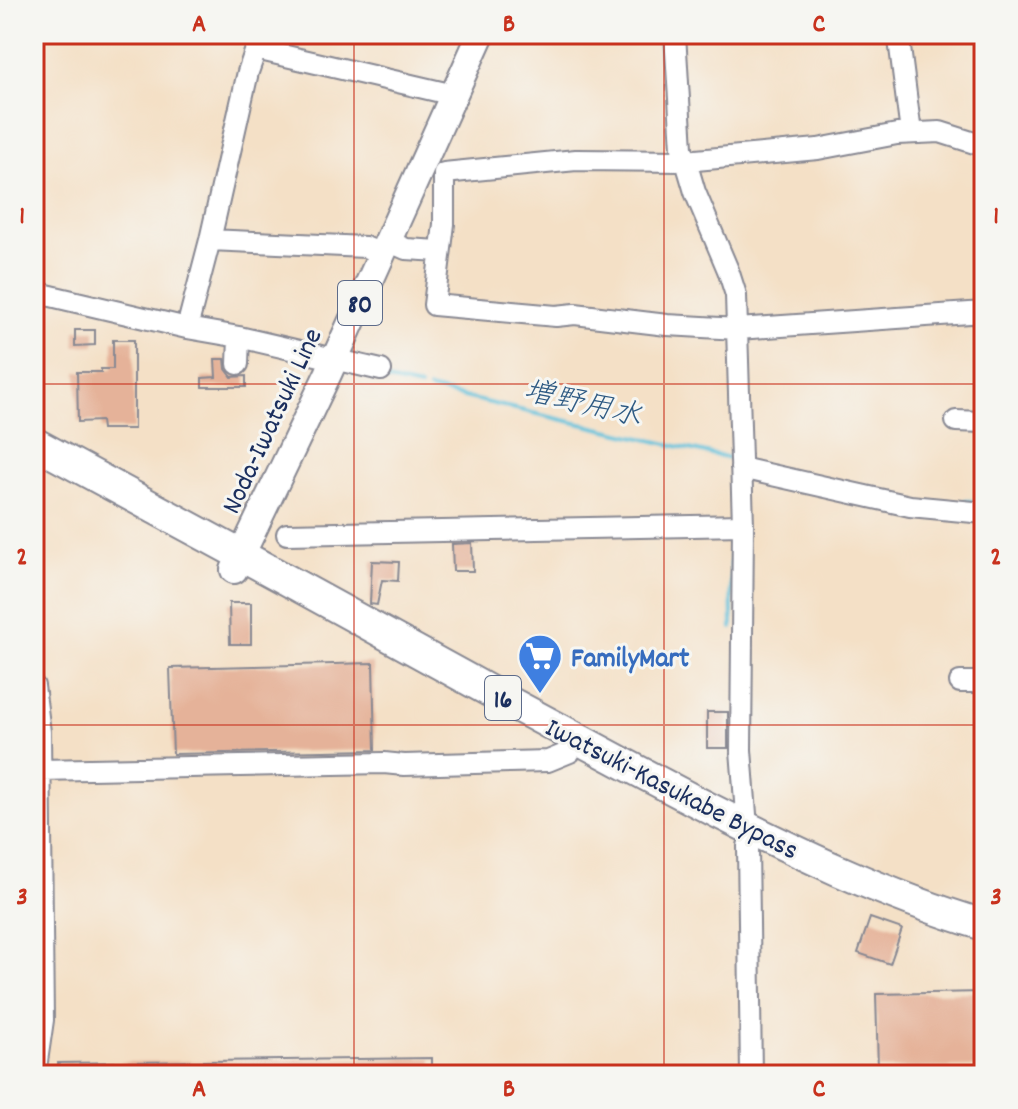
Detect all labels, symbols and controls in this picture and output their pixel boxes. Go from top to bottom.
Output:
text: A [192,7,206,44]
text: B [503,7,515,44]
text: C [813,7,826,44]
text: 1 [19,199,25,236]
text: 1 [993,199,999,236]
road number: 80 [338,281,382,325]
street label: Noda-Iwatsuki Line [214,323,335,522]
water label: 増野用水 [519,372,645,441]
text: 2 [16,540,28,577]
text: 2 [990,540,1002,577]
supermarket icon: FamilyMart [516,632,564,695]
place label: FamilyMart [571,641,690,681]
road number: 16 [485,676,521,720]
street label: Iwatsuki-Kasukabe Bypass [537,710,804,873]
text: 3 [16,880,28,917]
text: 3 [990,880,1002,917]
text: A [192,1072,206,1109]
text: B [503,1072,515,1109]
text: C [813,1072,826,1109]

